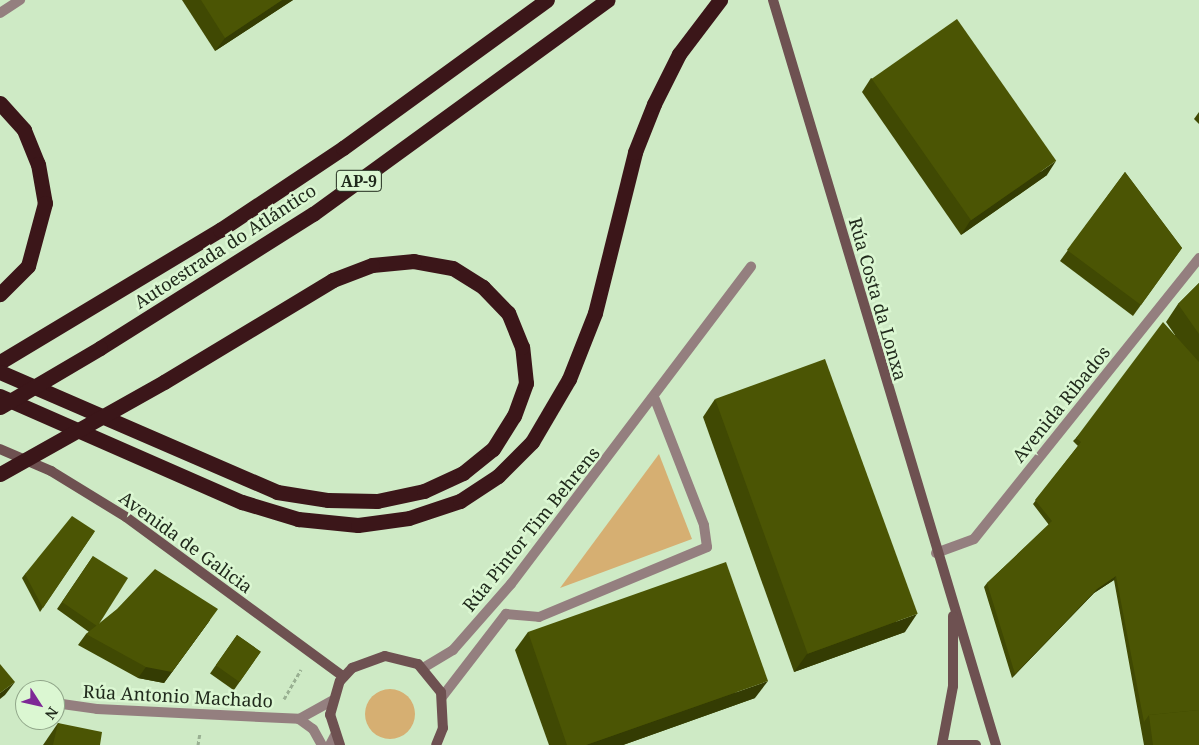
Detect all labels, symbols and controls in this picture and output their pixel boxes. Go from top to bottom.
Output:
road number: AP-9 [335,168,383,195]
street label: Autoestrada do Atlántico [130,179,320,313]
street label: Rúa Costa da Lonxa [844,215,912,383]
street label: Avenida Ribados [1008,342,1114,466]
street label: Rúa Pintor Tim Behrens [458,442,604,616]
street label: Avenida de Galicia [115,486,257,598]
north arrow [15,680,65,730]
street label: Rúa Antonio Machado [82,680,274,712]
text: N [41,703,63,723]

